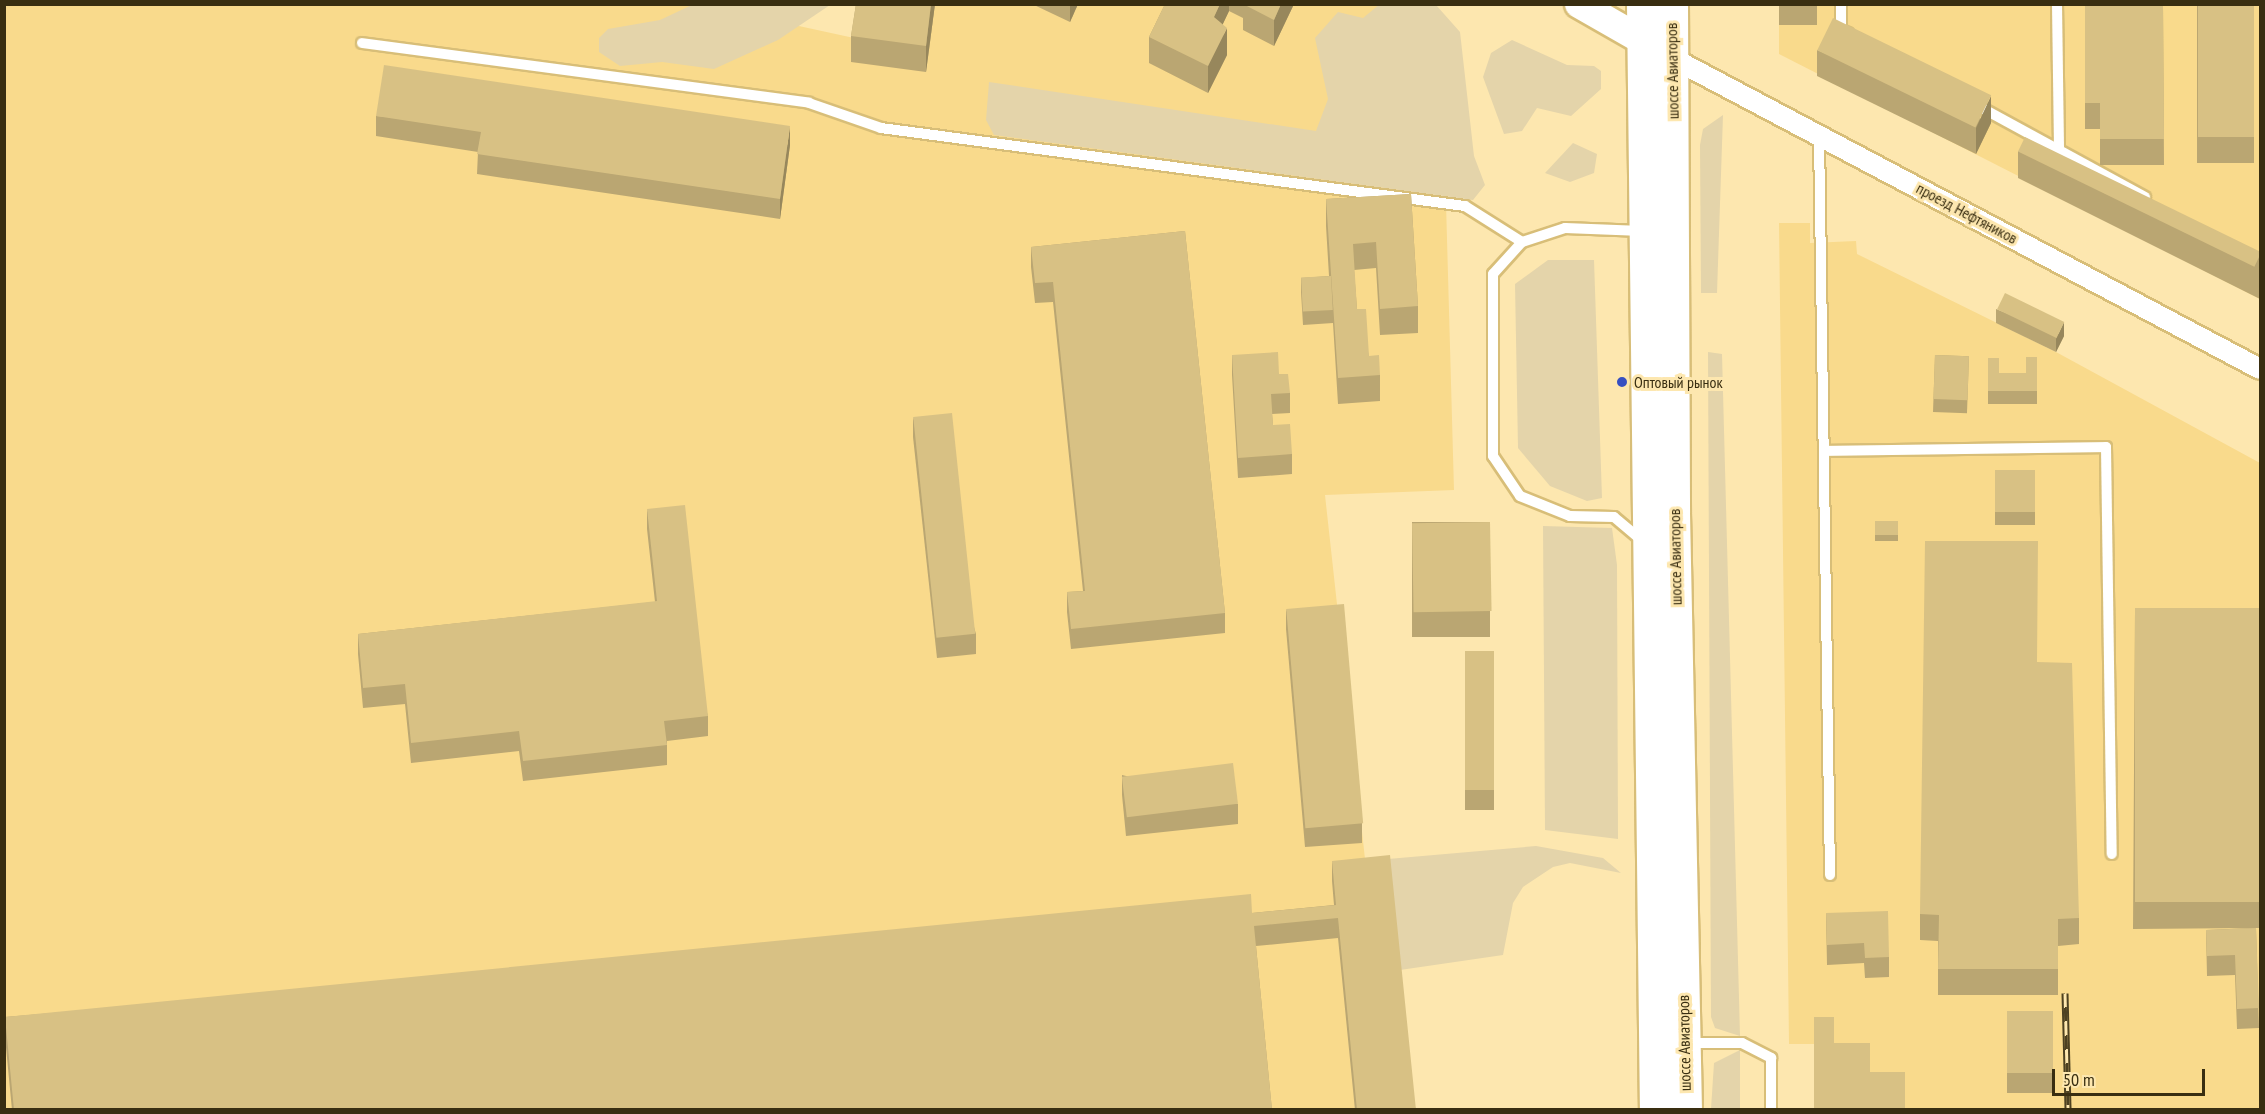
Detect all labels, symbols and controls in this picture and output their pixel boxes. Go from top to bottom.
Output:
street label: шоссе Авиаторов [1662,22,1682,120]
street label: проезд Нефтяников [1913,178,2021,248]
place label: Оптовый рынок [1634,372,1723,392]
marker: Оптовый рынок [1615,375,1629,389]
street label: шоссе Авиаторов [1665,508,1685,606]
street label: шоссе Авиаторов [1674,994,1694,1092]
scale bar [2055,1057,2208,1095]
text: 50 m [2063,1068,2095,1091]

